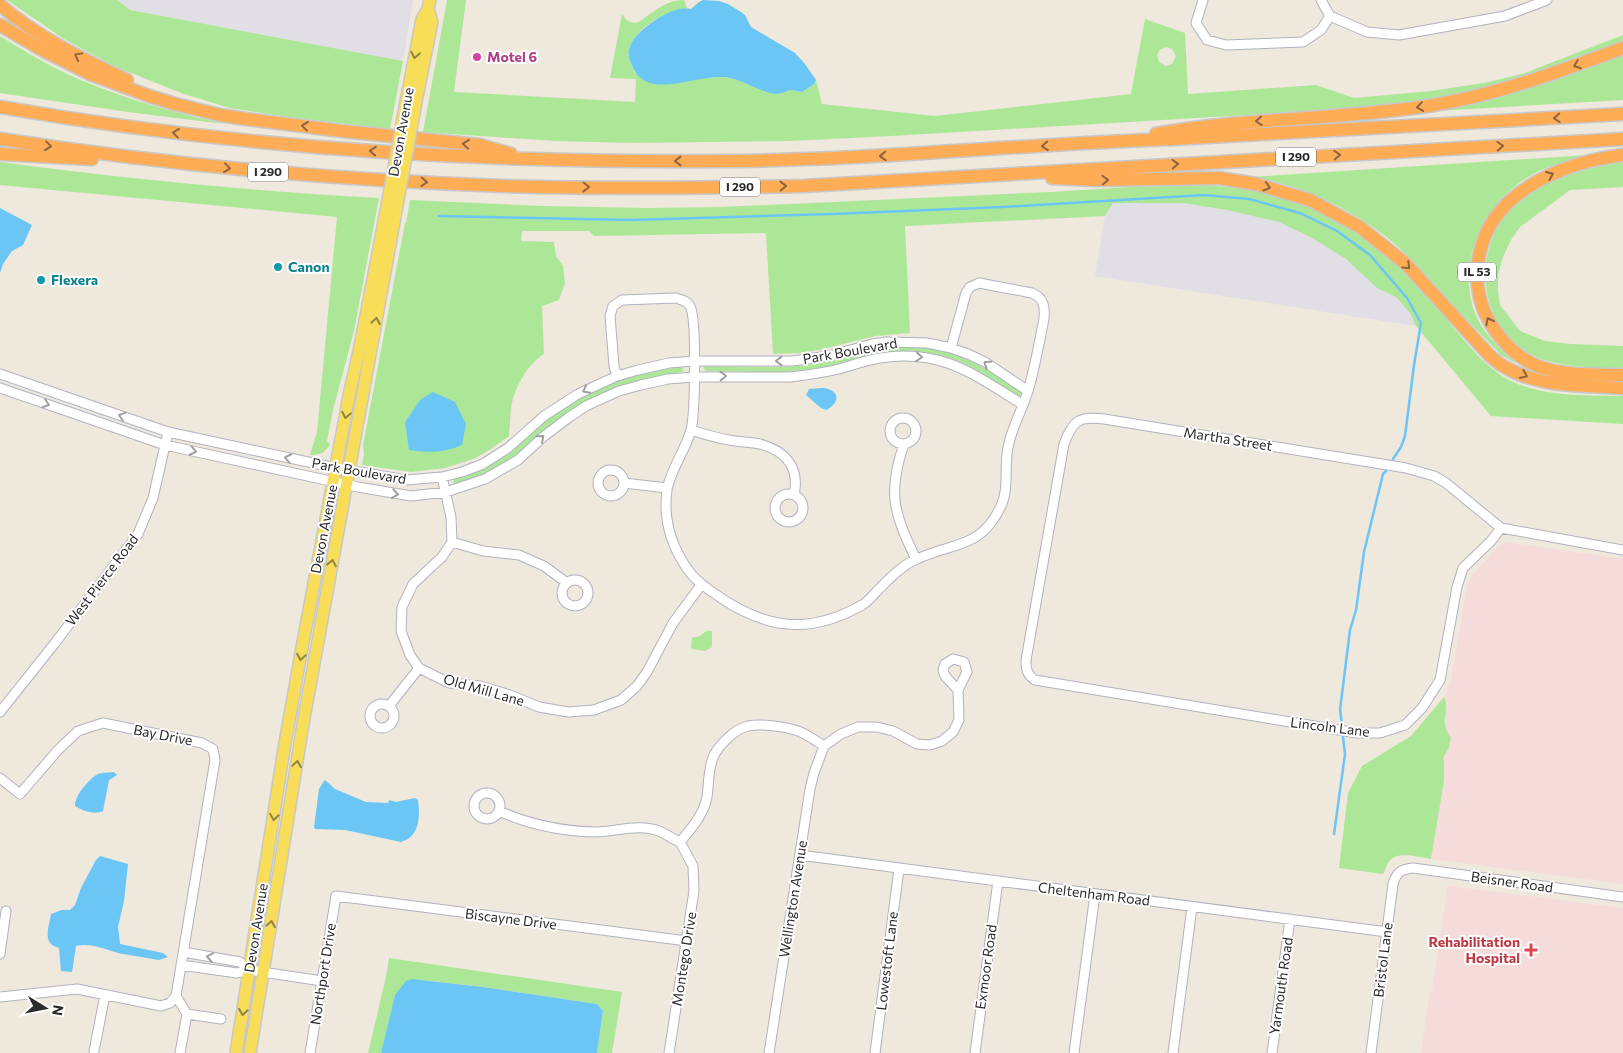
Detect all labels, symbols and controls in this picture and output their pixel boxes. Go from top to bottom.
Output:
place label: Motel 6 [487,48,537,65]
one-way arrow [410,50,421,59]
marker: Motel 6 [471,51,483,63]
one-way arrow [75,52,84,62]
one-way arrow [1573,59,1582,69]
street label: Devon Avenue [384,86,417,178]
one-way arrow [1416,101,1424,112]
one-way arrow [1553,112,1561,123]
one-way arrow [1254,116,1262,127]
one-way arrow [301,121,309,132]
one-way arrow [172,128,180,139]
one-way arrow [462,138,470,149]
one-way arrow [45,140,53,151]
one-way arrow [1041,140,1049,151]
one-way arrow [1496,140,1504,151]
one-way arrow [368,146,376,157]
road number: I 290 [1276,148,1316,166]
one-way arrow [879,150,887,161]
one-way arrow [1334,150,1342,161]
one-way arrow [673,156,681,166]
one-way arrow [1171,159,1179,170]
one-way arrow [223,162,231,173]
road number: I 290 [248,162,288,182]
one-way arrow [1545,170,1554,181]
one-way arrow [1102,174,1110,185]
one-way arrow [420,176,428,187]
road number: I 290 [720,178,760,196]
one-way arrow [780,181,788,191]
one-way arrow [1262,181,1271,191]
one-way arrow [582,182,590,192]
place label: Canon [288,258,330,275]
one-way arrow [1401,260,1410,269]
marker: Canon [272,261,284,273]
road number: IL 53 [1458,262,1496,282]
place label: Flexera [51,271,98,288]
marker: Flexera [35,274,47,286]
one-way arrow [370,317,380,326]
one-way arrow [1485,317,1495,326]
street label: Park Boulevard [801,334,899,367]
one-way arrow [915,351,923,362]
one-way arrow [774,356,782,366]
one-way arrow [984,361,993,371]
one-way arrow [1519,369,1528,380]
one-way arrow [720,371,728,381]
one-way arrow [582,384,591,394]
one-way arrow [41,398,50,408]
one-way arrow [341,410,351,419]
one-way arrow [118,412,127,422]
street label: Martha Street [1183,423,1274,454]
one-way arrow [536,435,545,444]
one-way arrow [189,445,198,456]
one-way arrow [284,453,292,463]
street label: Park Boulevard [310,454,408,487]
street label: Devon Avenue [307,483,340,575]
one-way arrow [391,488,399,498]
street label: West Pierce Road [62,531,142,629]
one-way arrow [327,559,337,567]
one-way arrow [296,652,306,661]
street label: Old Mill Lane [442,670,527,709]
street label: Lincoln Lane [1289,713,1371,740]
street label: Bay Drive [132,720,194,749]
one-way arrow [291,760,301,768]
one-way arrow [269,813,279,821]
street label: Wellington Avenue [775,839,810,959]
street label: Beisner Road [1470,867,1554,896]
street label: Cheltenham Road [1037,878,1151,909]
street label: Devon Avenue [240,882,271,974]
street label: Biscayne Drive [464,904,558,933]
street label: Montego Drive [668,911,699,1007]
street label: Lowestoft Lane [872,911,901,1011]
one-way arrow [265,920,275,929]
street label: Bristol Lane [1369,921,1396,998]
street label: Northport Drive [306,922,339,1026]
street label: Exmoor Road [971,923,1000,1011]
place label: Rehabilitation Hospital [1429,933,1520,966]
street label: Yarmouth Road [1265,936,1296,1036]
marker: Rehabilitation Hospital [1524,943,1538,957]
one-way arrow [206,952,215,962]
north arrow [20,983,70,1033]
text: N [49,1004,68,1017]
one-way arrow [238,1007,248,1016]

